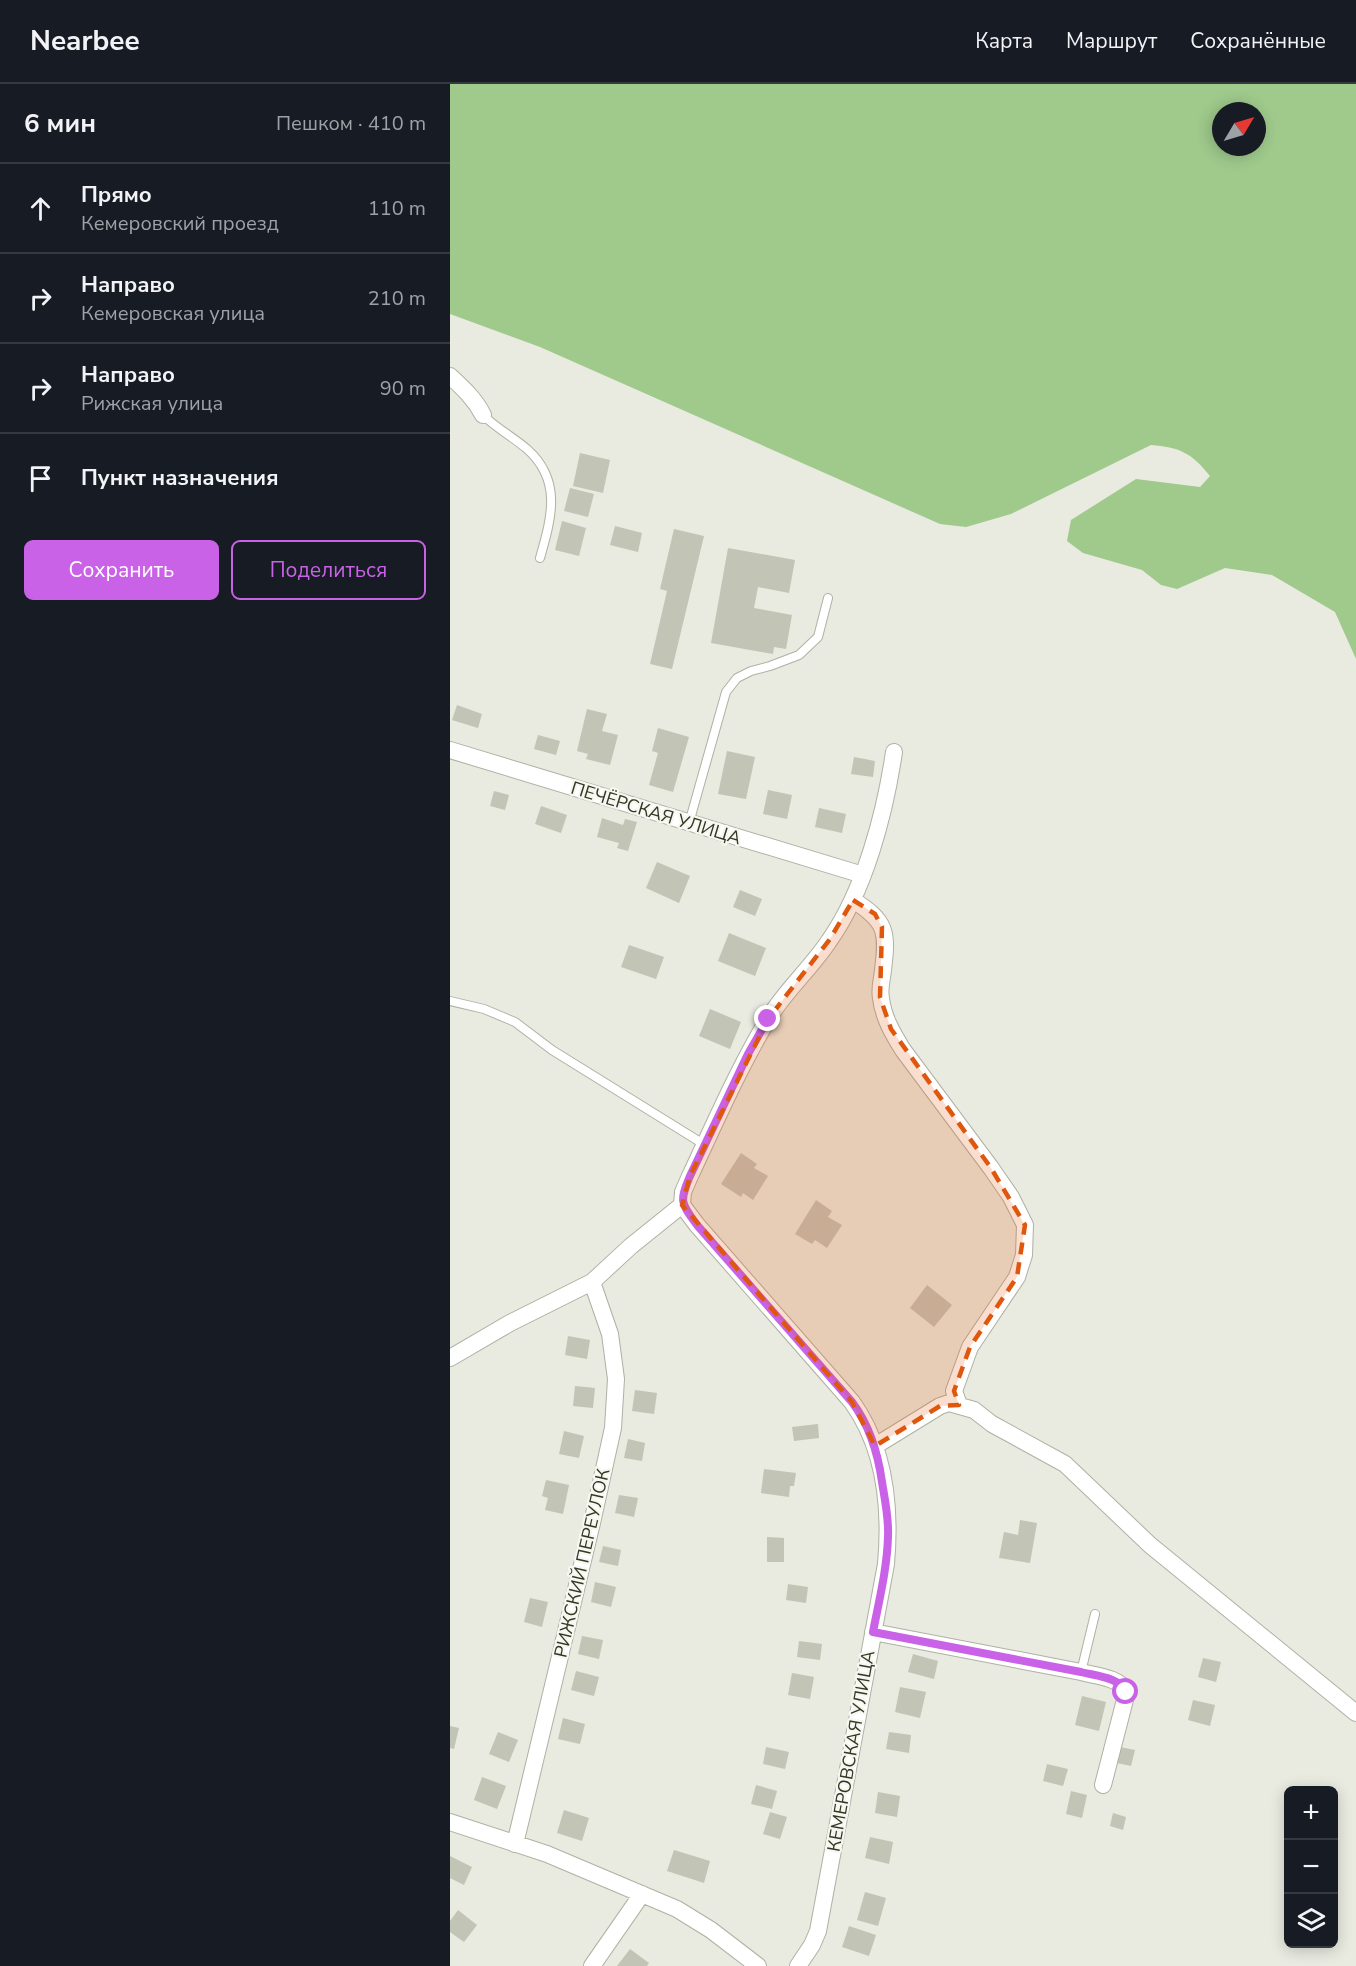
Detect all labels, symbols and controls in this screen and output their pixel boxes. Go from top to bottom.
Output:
text: Nearbee [30,22,140,60]
text: Карта [975,27,1033,55]
text: Маршрут [1066,27,1157,55]
text: Сохранённые [1190,27,1326,55]
north arrow [1212,102,1266,156]
text: 6 мин [24,106,96,141]
text: Пешком · 410 m [276,110,426,137]
text: Прямо [81,180,152,210]
icon: ahead [24,192,57,225]
text: 110 m [368,195,426,222]
text: Кемеровский проезд [81,210,279,237]
text: Направо [81,270,175,300]
icon: right [24,282,57,315]
text: 210 m [368,285,426,312]
text: Кемеровская улица [81,300,265,327]
text: Направо [81,360,175,390]
icon: right [24,372,57,405]
text: 90 m [380,375,426,402]
text: Рижская улица [81,390,223,417]
icon: arrive [24,462,57,495]
text: Пункт назначения [81,463,279,493]
button: Сохранить [24,540,219,600]
button: Поделиться [231,540,426,600]
street label: ПЕЧЁРСКАЯ УЛИЦА [568,776,744,850]
route end [754,1005,780,1031]
street label: РИЖСКИЙ ПЕРЕУЛОК [549,1466,616,1660]
street label: КЕМЕРОВСКАЯ УЛИЦА [821,1649,881,1853]
route start [1112,1678,1138,1704]
map controls [1284,1786,1338,1948]
button: + [1284,1786,1338,1840]
button: − [1284,1840,1338,1894]
button: layers [1284,1894,1338,1948]

